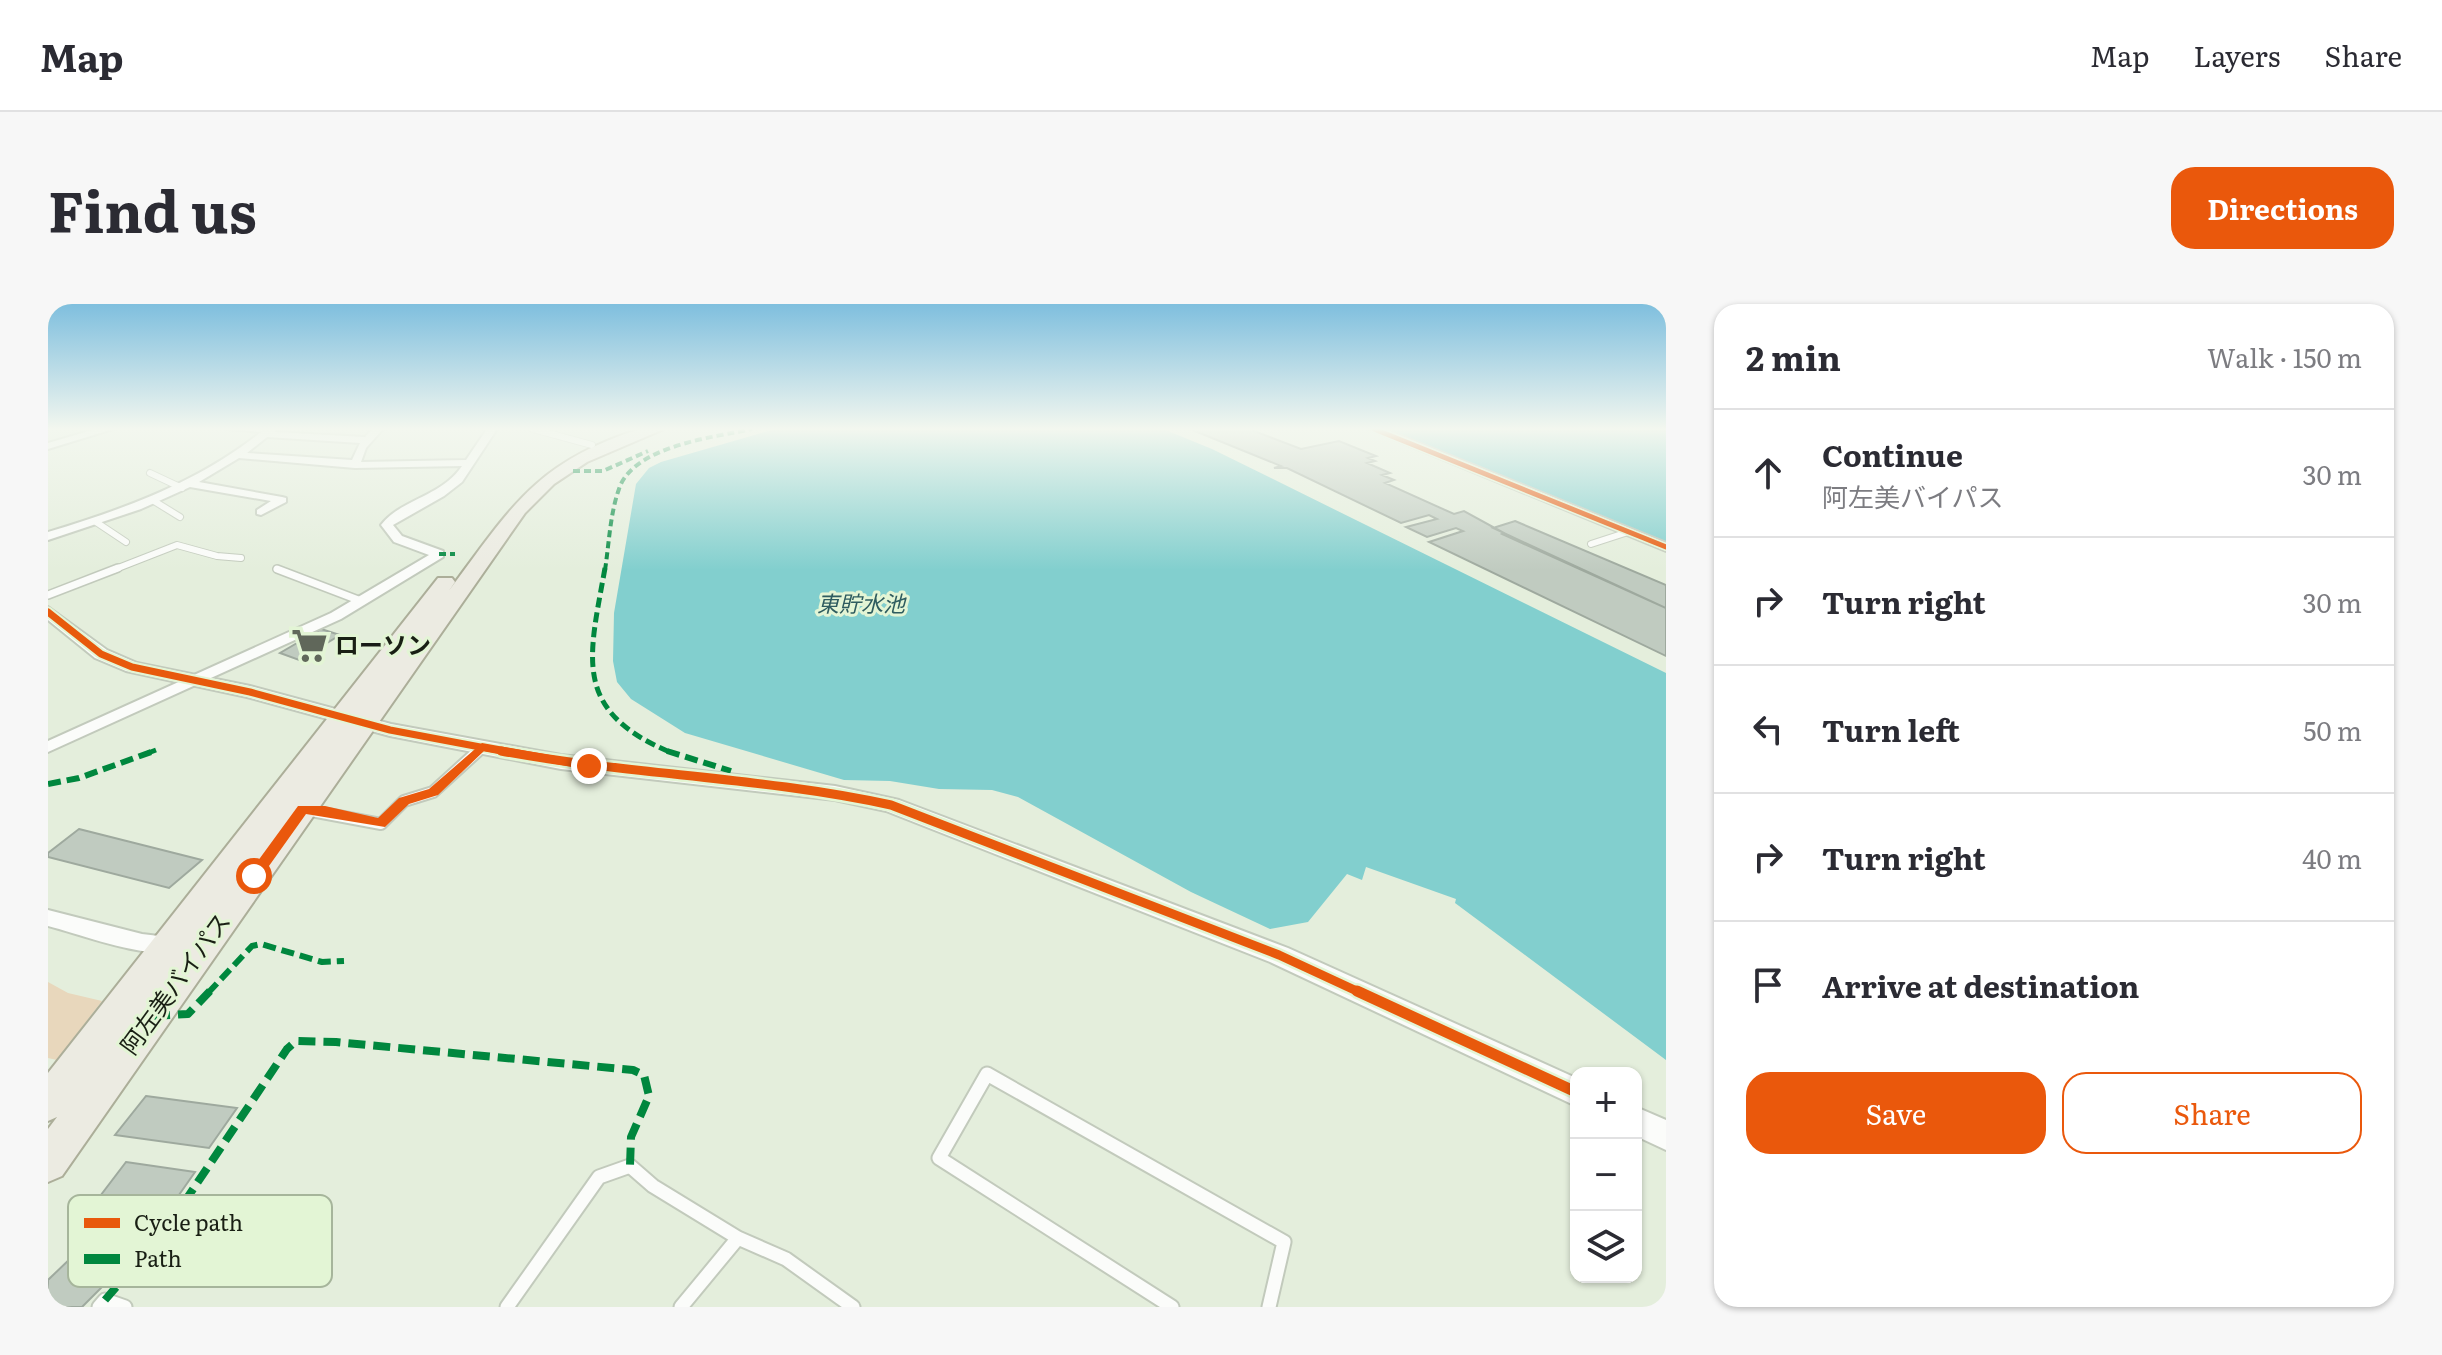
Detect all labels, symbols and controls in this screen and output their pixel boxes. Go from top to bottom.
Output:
text: Map [40,27,124,84]
text: Map [2090,34,2149,76]
text: Layers [2193,34,2280,76]
text: Share [2324,34,2402,76]
text: Find us [48,167,257,250]
button: Directions [2171,167,2394,249]
text: 2 min [1746,331,1841,381]
text: Walk · 150 m [2207,337,2362,376]
text: Continue [1822,432,1963,476]
icon: ahead [1746,451,1790,495]
text: 30 m [2302,454,2362,493]
text: 阿左美バイパス [1822,476,2003,515]
icon: right [1746,579,1790,623]
text: Turn right [1822,579,1986,623]
text: 30 m [2302,582,2362,621]
water label: 東貯水池 [817,586,907,619]
place label: ローソン [335,626,431,661]
supermarket icon: ローソン [290,627,328,665]
icon: left [1746,707,1790,751]
text: Turn left [1822,707,1960,751]
text: 50 m [2303,710,2362,749]
route end [571,748,607,784]
icon: right [1746,835,1790,879]
text: Turn right [1822,835,1986,879]
text: 40 m [2302,838,2362,877]
route start [236,858,272,894]
street label: 阿左美バイパス [111,904,237,1061]
icon: arrive [1746,963,1790,1007]
text: Arrive at destination [1822,963,2139,1007]
map controls [1570,1067,1642,1283]
button: + [1570,1067,1642,1139]
button: Save [1746,1072,2046,1154]
button: Share [2062,1072,2362,1154]
button: − [1570,1139,1642,1211]
legend [68,1195,332,1287]
text: Cycle path [134,1205,243,1238]
button: layers [1570,1211,1642,1283]
text: Path [134,1241,182,1274]

